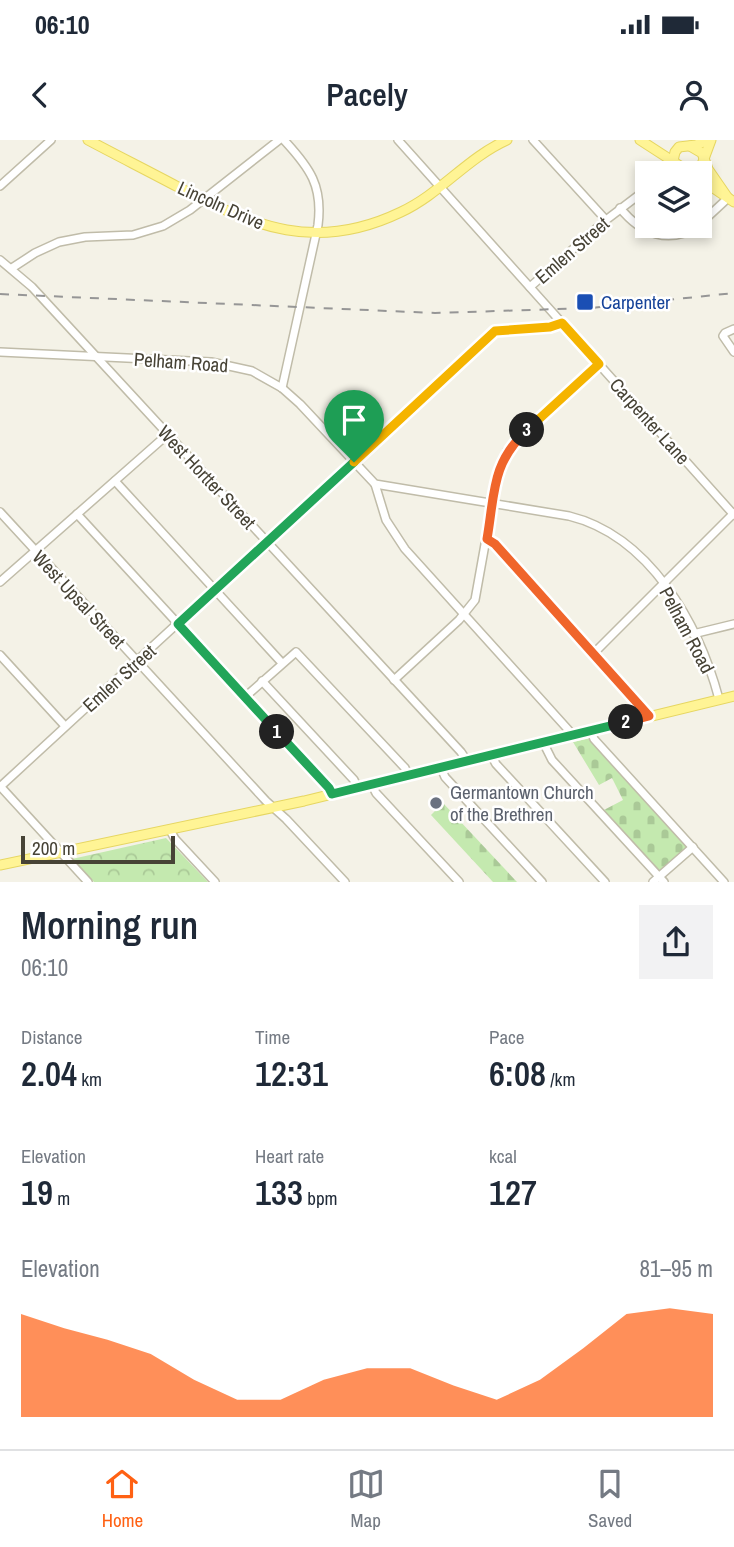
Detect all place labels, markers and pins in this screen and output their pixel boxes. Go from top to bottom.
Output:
place label: Carpenter [601,289,671,315]
marker: Carpenter [575,292,595,312]
pin [324,390,384,462]
pin: 3 [510,412,544,448]
pin: 2 [608,704,644,740]
pin: 1 [260,714,294,750]
place label: Germantown Church of the Brethren [450,779,594,827]
marker: Germantown Church of the Brethren [428,795,444,811]

